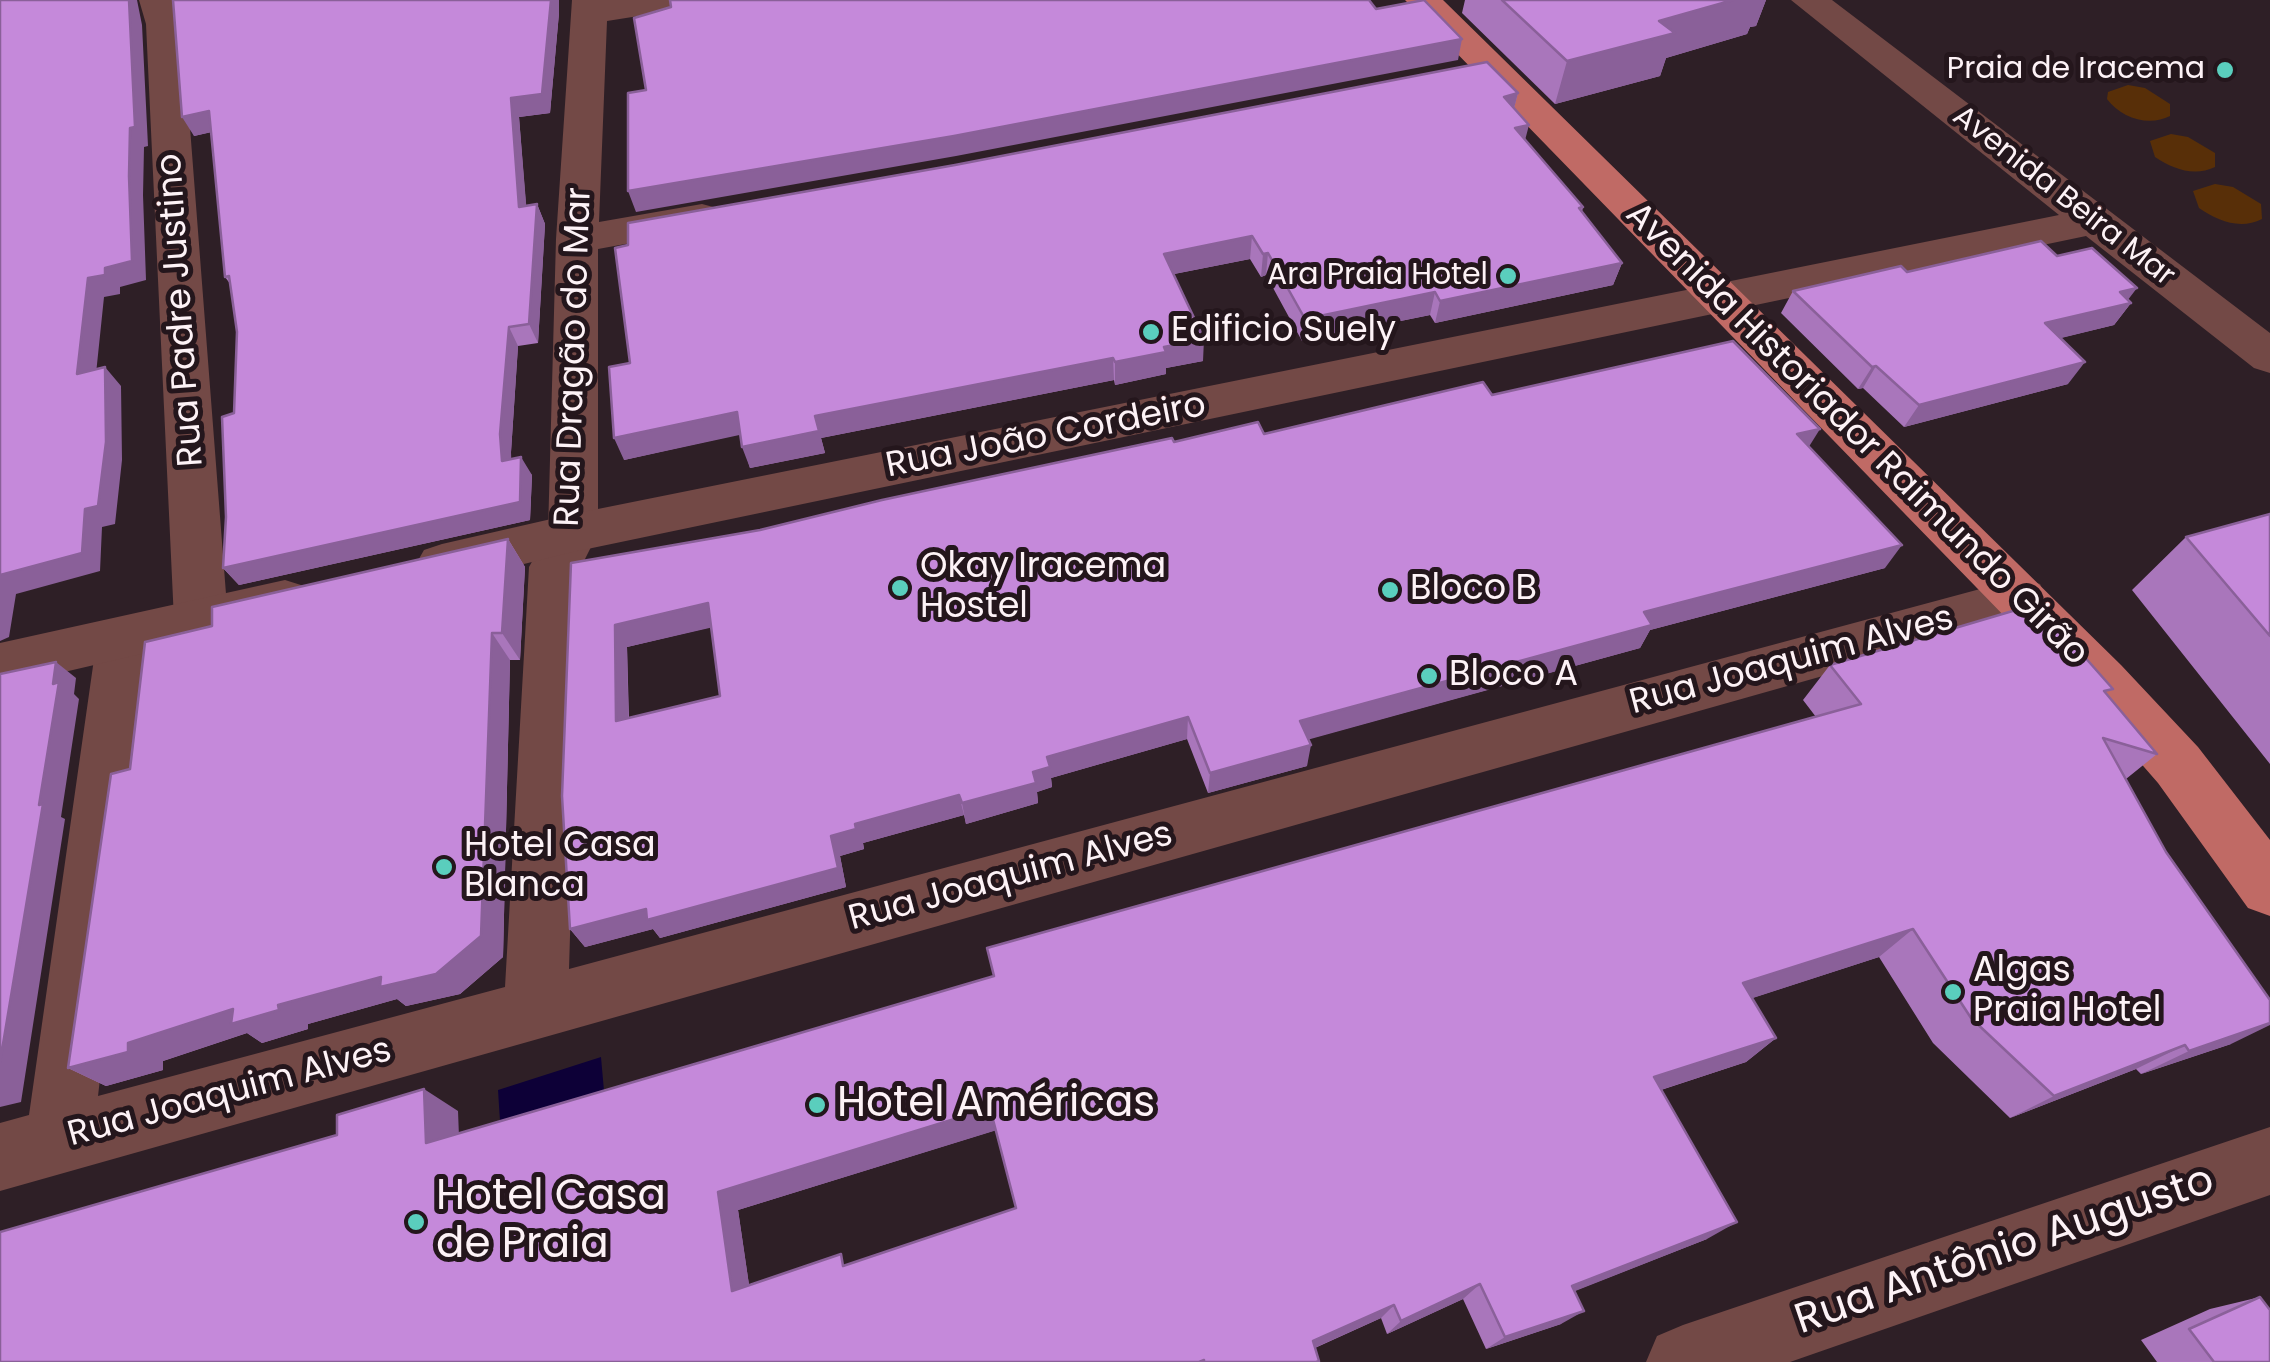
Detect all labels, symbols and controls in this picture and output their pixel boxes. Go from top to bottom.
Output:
place label: Praia de Iracema [1947,52,2205,88]
marker: Praia de Iracema [2214,59,2236,81]
street label: Avenida Beira Mar [1945,99,2181,295]
street label: Rua Padre Justino [150,152,214,468]
street label: Rua Dragão do Mar [548,187,602,527]
street label: Avenida Historiador Raimundo Girão [1616,195,2096,675]
place label: Ara Praia Hotel [1267,258,1488,294]
marker: Ara Praia Hotel [1497,265,1519,287]
place label: Edificio Suely [1171,311,1396,353]
marker: Edificio Suely [1140,321,1162,343]
street label: Rua João Cordeiro [883,385,1209,489]
place label: Okay Iracema Hostel [920,547,1166,629]
place label: Bloco B [1410,569,1537,611]
marker: Okay Iracema Hostel [889,577,911,599]
marker: Bloco B [1379,579,1401,601]
street label: Rua Joaquim Alves [1626,599,1958,725]
place label: Bloco A [1449,655,1578,697]
marker: Bloco A [1418,665,1440,687]
street label: Rua Joaquim Alves [845,815,1177,941]
place label: Hotel Casa Blanca [464,826,656,908]
marker: Hotel Casa Blanca [433,856,455,878]
place label: Algas Praia Hotel [1973,951,2161,1033]
marker: Algas Praia Hotel [1942,981,1964,1003]
street label: Rua Joaquim Alves [64,1031,396,1157]
place label: Hotel Américas [837,1080,1155,1130]
marker: Hotel Américas [806,1094,828,1116]
street label: Rua Antônio Augusto [1789,1157,2221,1347]
place label: Hotel Casa de Praia [436,1173,666,1272]
marker: Hotel Casa de Praia [405,1211,427,1233]

